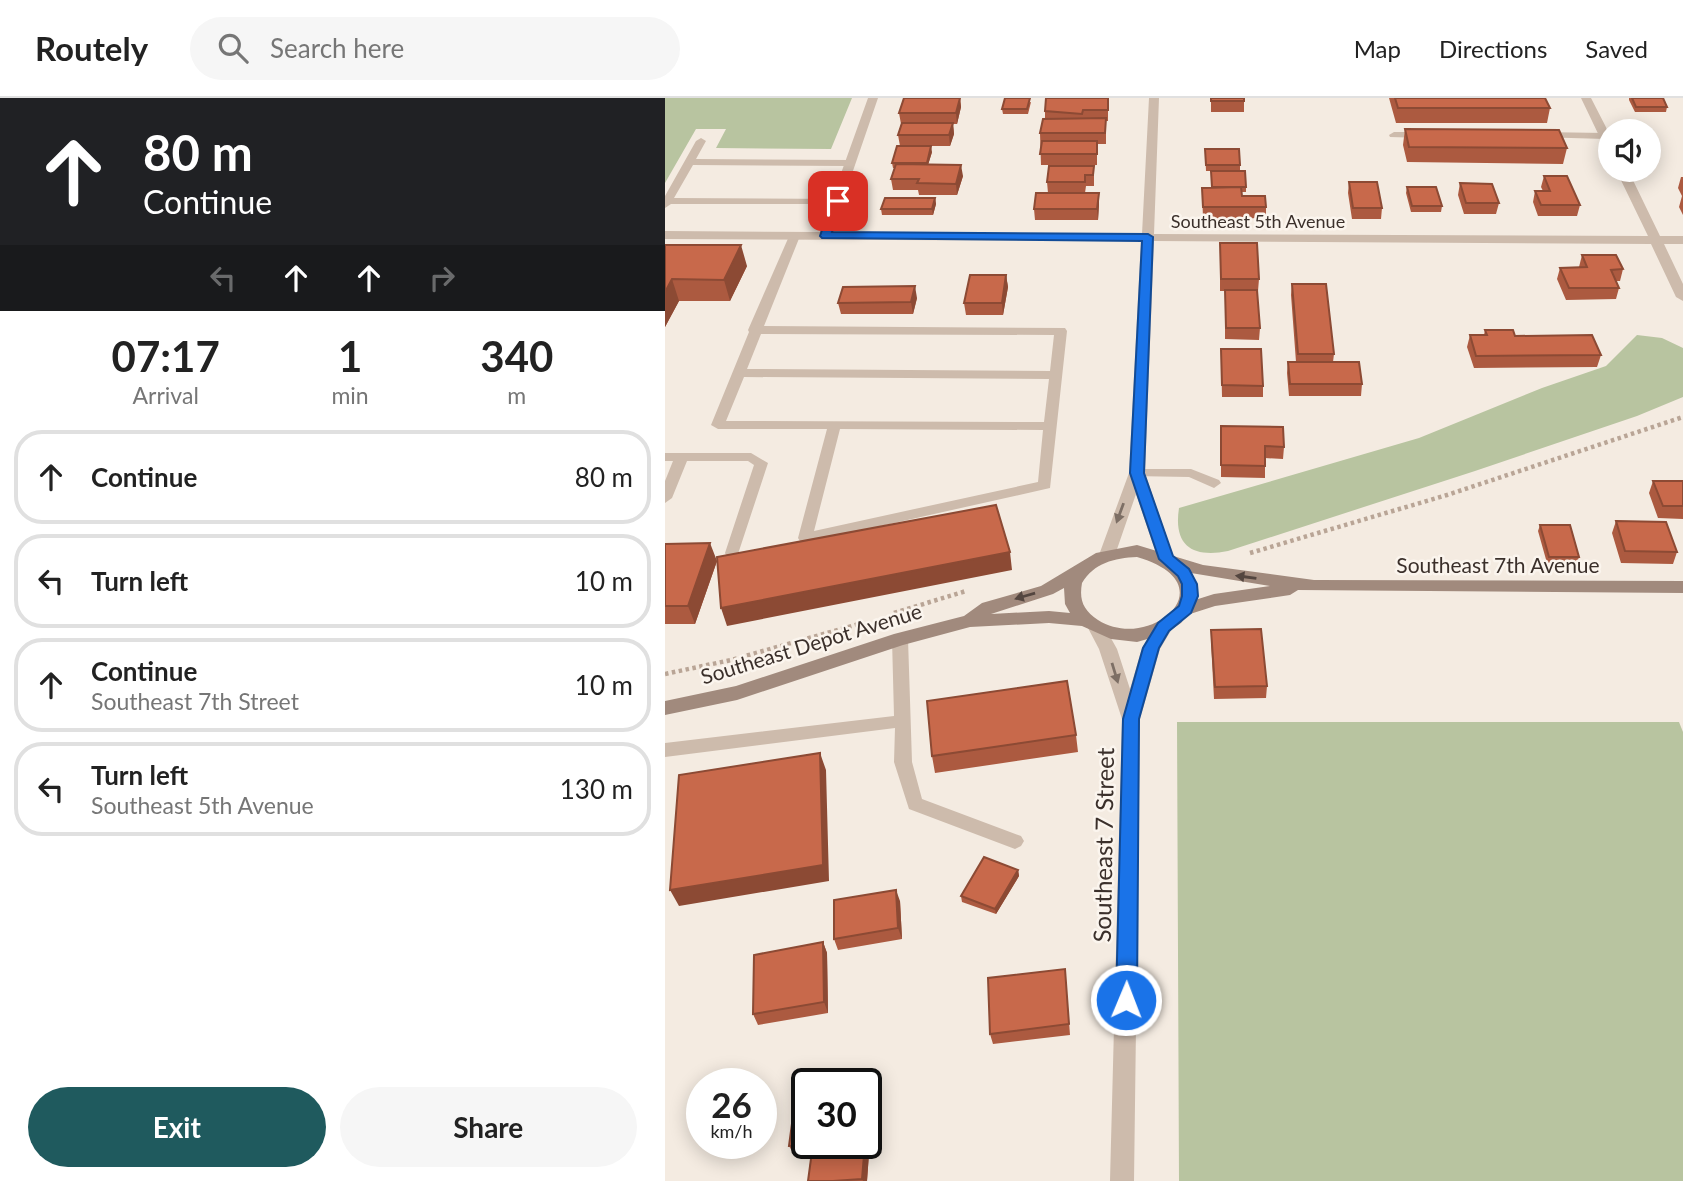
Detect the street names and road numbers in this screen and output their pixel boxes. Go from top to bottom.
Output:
street label: Southeast 5th Avenue [1171,210,1345,232]
street label: Southeast 7th Avenue [1396,552,1600,577]
street label: Southeast Depot Avenue [697,597,925,689]
street label: Southeast 7 Street [1087,747,1119,943]

